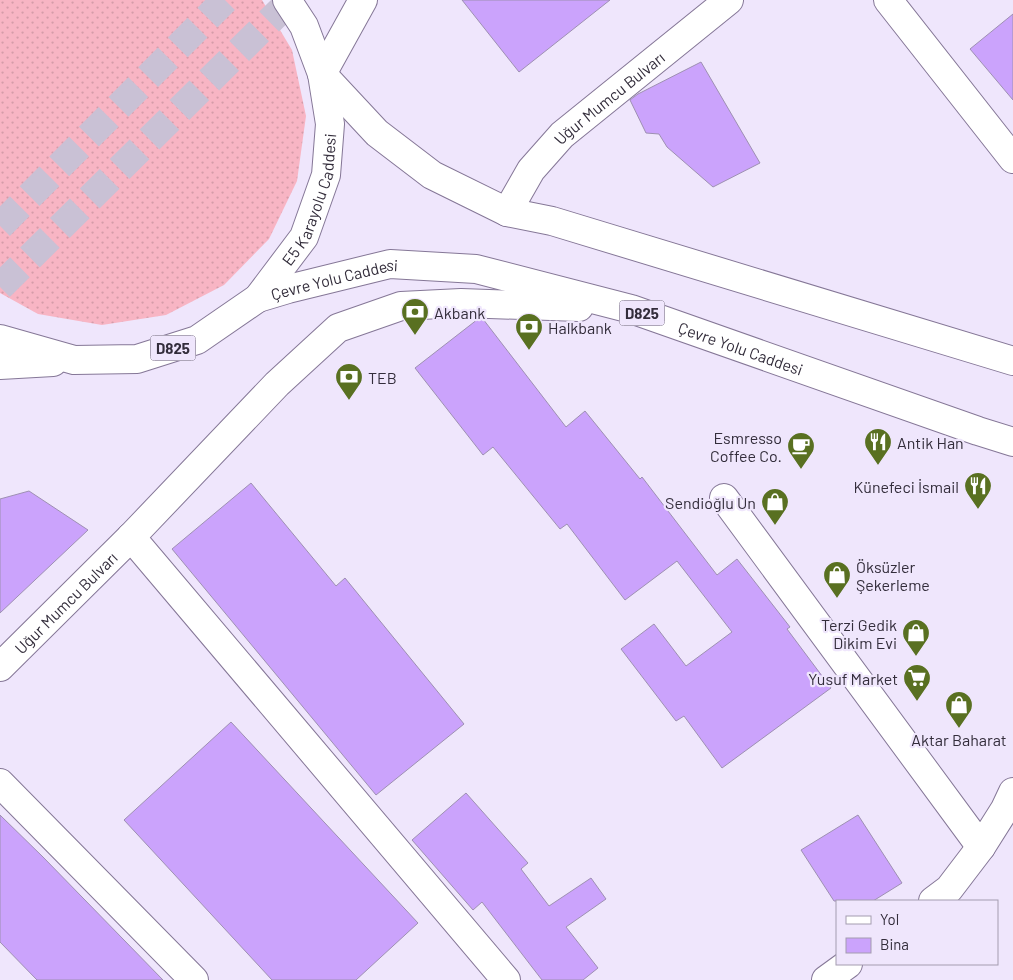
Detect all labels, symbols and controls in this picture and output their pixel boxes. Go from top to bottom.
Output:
street label: Uğur Mumcu Bulvarı [549,47,668,148]
street label: E5 Karayolu Caddesi [277,133,339,268]
street label: Çevre Yolu Caddesi [268,254,399,303]
bank icon: Akbank [400,297,430,336]
road number: D825 [620,300,664,326]
place label: Akbank [434,303,485,322]
bank icon: Halkbank [514,312,544,351]
street label: Çevre Yolu Caddesi [676,317,806,378]
place label: Halkbank [548,318,612,337]
road number: D825 [150,336,196,360]
bank icon: TEB [334,362,364,401]
place label: TEB [368,368,397,387]
restaurant icon: Antik Han [863,427,893,466]
place label: Esmresso Coffee Co. [710,428,782,465]
cafe icon: Esmresso Coffee Co. [786,431,816,470]
place label: Antik Han [897,433,964,452]
restaurant icon: Künefeci İsmail [963,471,993,510]
place label: Künefeci İsmail [854,477,959,496]
shop icon: Sendioğlu Un [760,487,790,526]
place label: Sendioğlu Un [665,493,756,512]
street label: Uğur Mumcu Bulvarı [10,547,121,657]
place label: Öksüzler Şekerleme [856,557,930,594]
shop icon: Öksüzler Şekerleme [822,560,852,599]
place label: Terzi Gedik Dikim Evi [821,615,897,652]
shop icon: Terzi Gedik Dikim Evi [901,618,931,657]
supermarket icon: Yusuf Market [902,663,932,702]
place label: Yusuf Market [808,669,898,688]
shop icon: Aktar Baharat [944,690,974,729]
place label: Aktar Baharat [911,730,1007,749]
legend [836,900,998,965]
text: Yol [880,910,899,928]
text: Bina [880,935,909,953]

